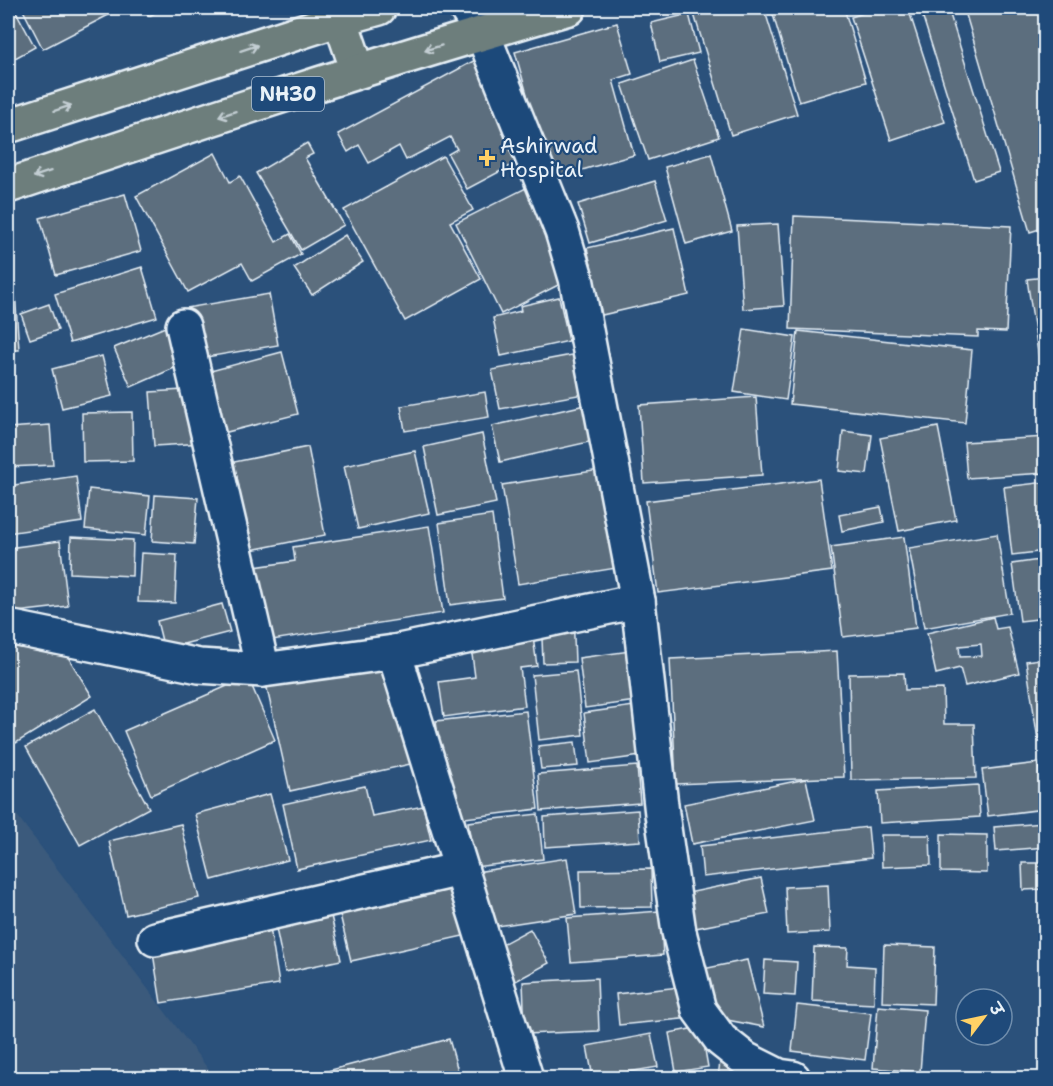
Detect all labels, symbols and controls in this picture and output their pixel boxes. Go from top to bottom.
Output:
one-way arrow [239,42,258,53]
one-way arrow [423,43,442,54]
road number: NH30 [252,77,324,111]
one-way arrow [53,102,72,113]
one-way arrow [218,109,237,120]
place label: Ashirwad Hospital [500,132,597,184]
marker: Ashirwad Hospital [478,149,496,167]
one-way arrow [33,170,52,181]
north arrow [954,987,1014,1047]
text: उ [984,998,1009,1021]

